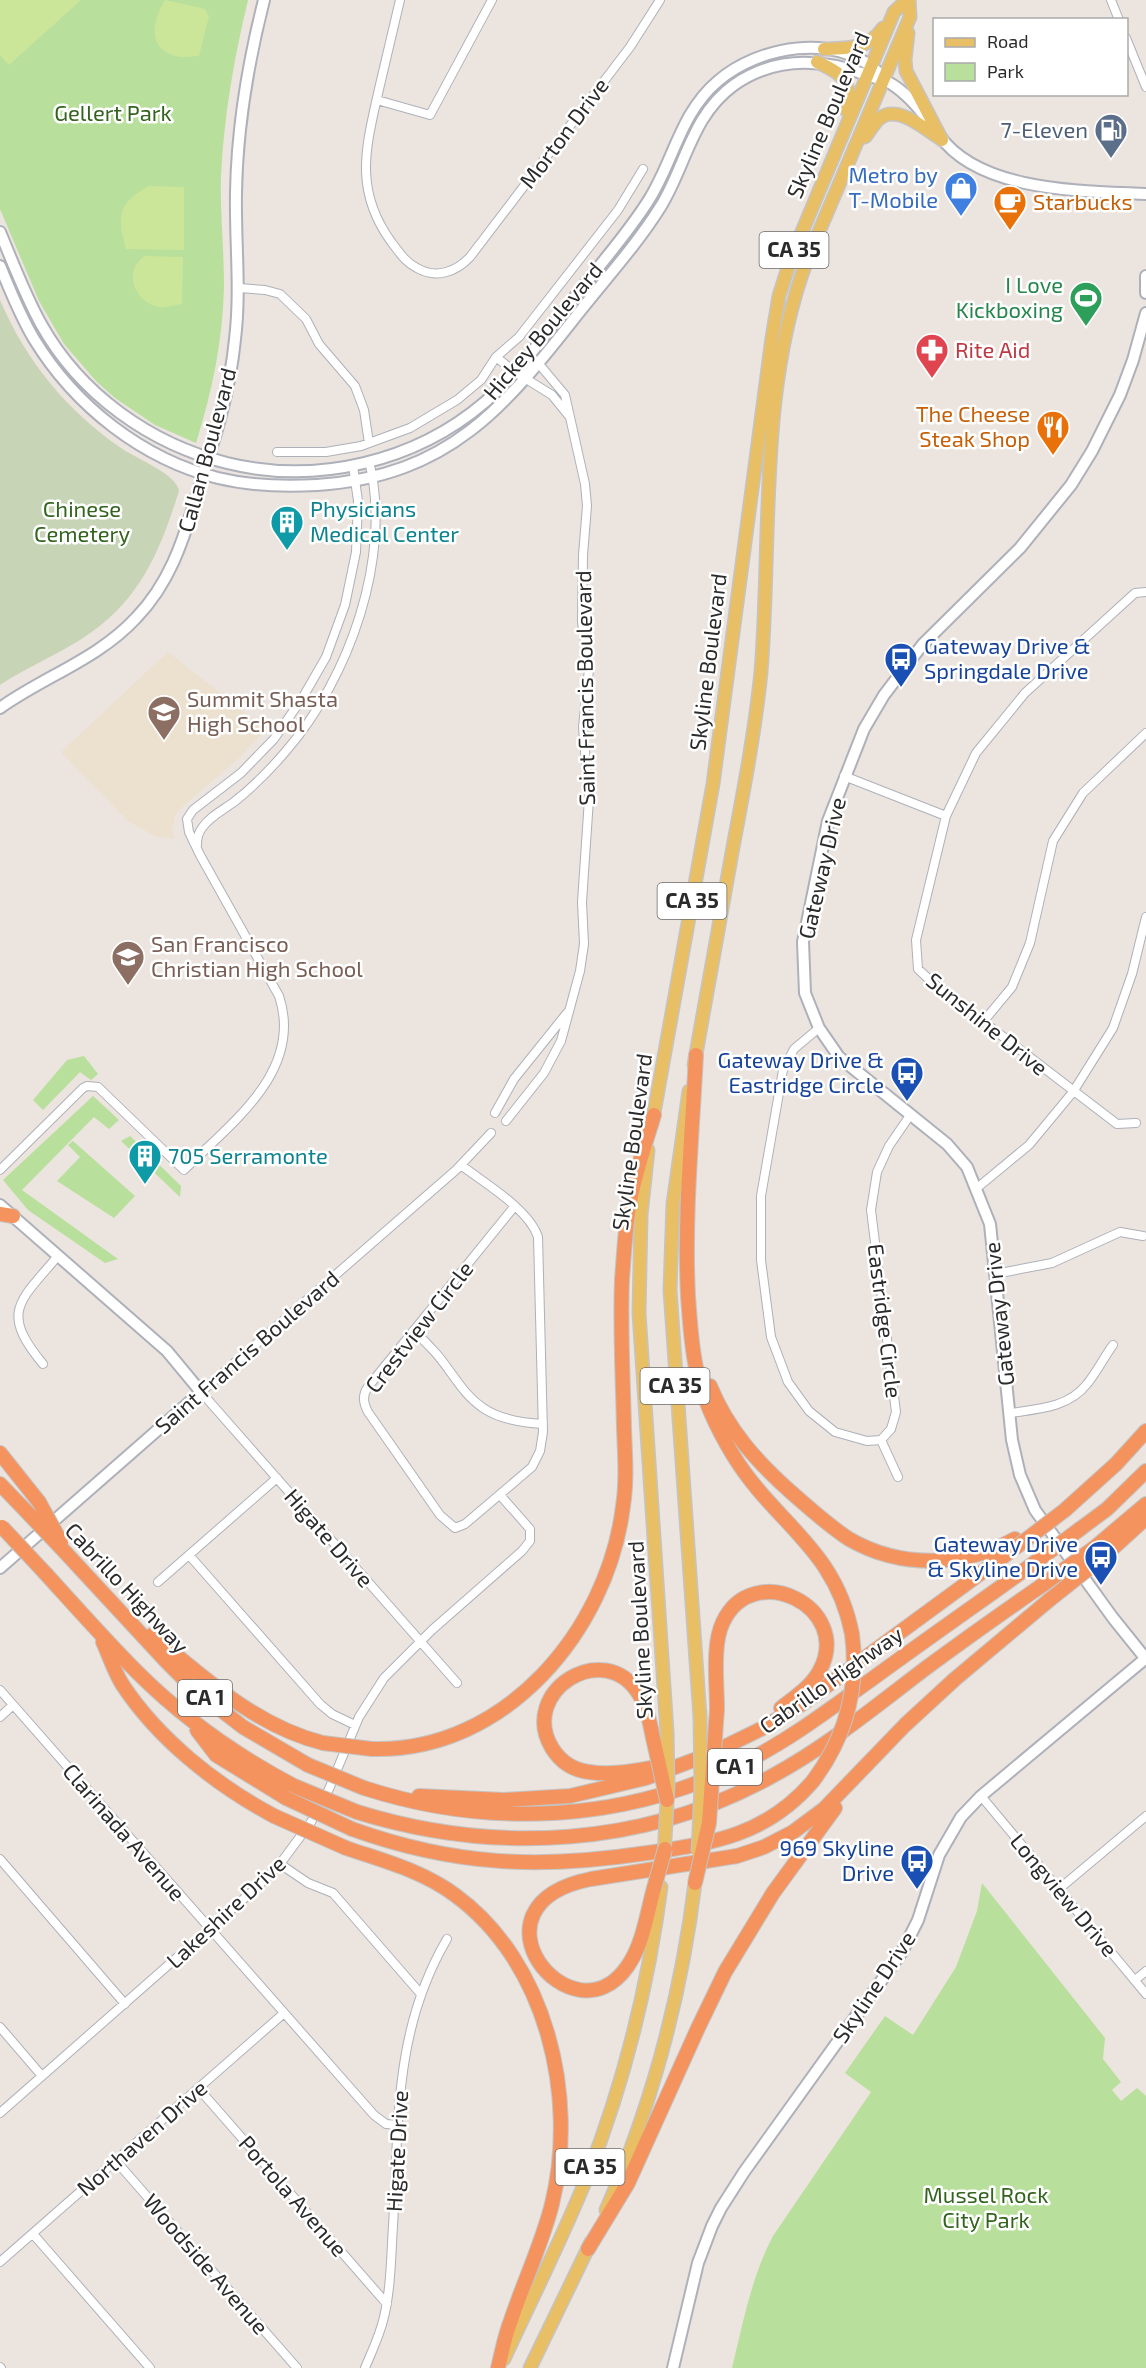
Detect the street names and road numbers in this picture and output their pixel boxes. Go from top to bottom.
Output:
street label: Skyline Boulevard [780,27,874,202]
street label: Morton Drive [513,72,613,193]
road number: CA 35 [760,232,828,268]
street label: Hickey Boulevard [477,256,607,404]
street label: Callan Boulevard [172,365,240,535]
street label: Saint Francis Boulevard [569,570,599,806]
street label: Skyline Boulevard [683,572,731,752]
street label: Gateway Drive [792,794,850,941]
road number: CA 35 [658,883,726,919]
street label: Sunshine Drive [922,966,1054,1080]
street label: Skyline Boulevard [606,1052,656,1232]
street label: Gateway Drive [978,1241,1018,1387]
street label: Eastridge Circle [864,1242,908,1400]
street label: Crestview Circle [359,1255,478,1397]
street label: Saint Francis Boulevard [149,1264,344,1438]
road number: CA 35 [640,1368,710,1404]
street label: Higate Drive [280,1483,379,1592]
street label: Cabrillo Highway [61,1517,195,1658]
street label: Skyline Boulevard [621,1540,657,1720]
street label: Cabrillo Highway [754,1620,907,1738]
road number: CA 1 [178,1680,232,1716]
road number: CA 1 [708,1749,762,1785]
street label: Clarinada Avenue [58,1758,191,1905]
street label: Longview Drive [1006,1828,1124,1961]
street label: Lakeshire Drive [161,1850,290,1973]
street label: Skyline Drive [826,1926,920,2047]
street label: Northaven Drive [71,2074,212,2201]
street label: Higate Drive [380,2089,412,2212]
street label: Portola Avenue [234,2130,353,2261]
road number: CA 35 [556,2149,624,2185]
street label: Woodside Avenue [139,2188,275,2339]

